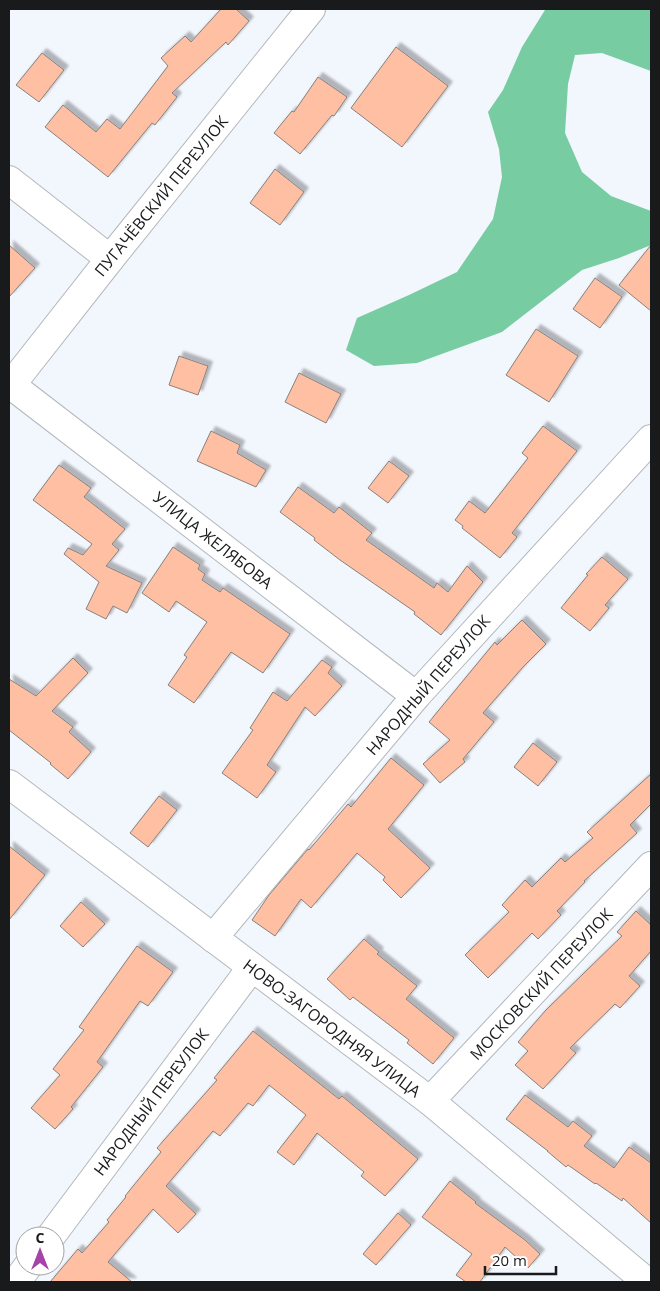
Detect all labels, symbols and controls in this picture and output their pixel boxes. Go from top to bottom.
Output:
street label: ПУГАЧЁВСКИЙ ПЕРЕУЛОК [89,111,233,281]
street label: УЛИЦА ЖЕЛЯБОВА [149,486,278,594]
street label: НАРОДНЫЙ ПЕРЕУЛОК [361,610,495,760]
street label: МОСКОВСКИЙ ПЕРЕУЛОК [465,903,617,1065]
street label: НОВО-ЗАГОРОДНЯЯ УЛИЦА [239,954,426,1103]
street label: НАРОДНЫЙ ПЕРЕУЛОК [88,1024,214,1180]
north arrow [15,1226,65,1276]
text: С [36,1228,45,1247]
scale bar [485,1244,556,1276]
text: 20 m [492,1250,527,1270]

